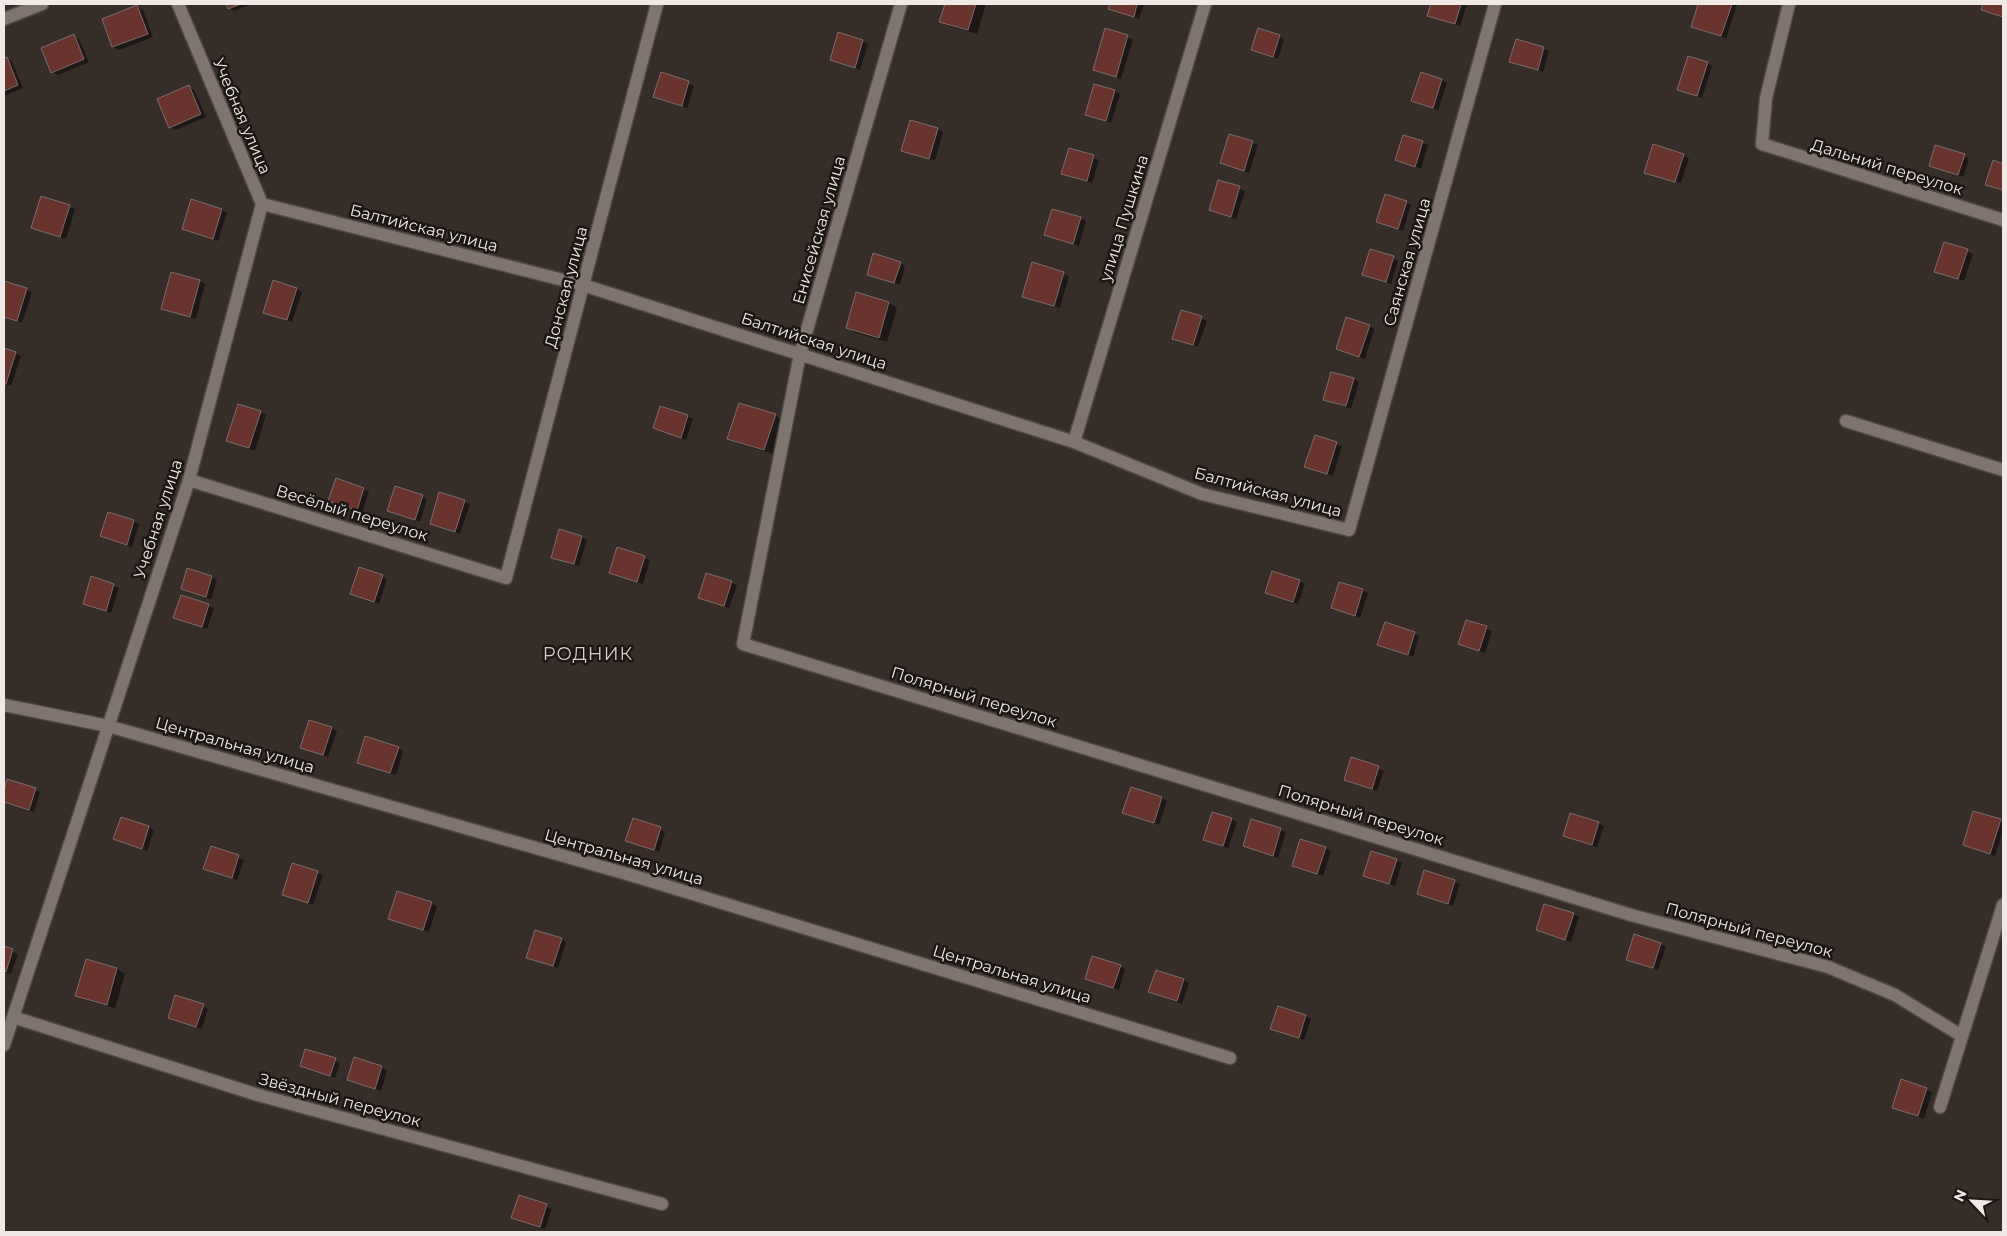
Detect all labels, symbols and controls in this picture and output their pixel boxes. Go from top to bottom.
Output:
street label: Учебная улица [209,55,275,177]
street label: Дальний переулок [1809,135,1966,199]
street label: улица Пушкина [1095,152,1152,285]
street label: Енисейская улица [789,154,849,306]
street label: Саянская улица [1380,196,1434,328]
street label: Балтийская улица [348,200,500,256]
street label: Донская улица [541,224,591,350]
street label: Балтийская улица [739,308,889,374]
street label: Учебная улица [130,457,186,581]
street label: Балтийская улица [1192,463,1344,521]
street label: Весёлый переулок [274,481,431,545]
district label: РОДНИК [543,643,633,665]
street label: Полярный переулок [889,663,1060,731]
street label: Центральная улица [153,713,317,777]
street label: Полярный переулок [1276,781,1447,849]
street label: Центральная улица [542,825,706,889]
street label: Полярный переулок [1663,899,1835,962]
street label: Центральная улица [931,941,1093,1007]
street label: Звёздный переулок [257,1069,424,1131]
north arrow [1947,1176,1997,1226]
text: N [1950,1187,1971,1204]

